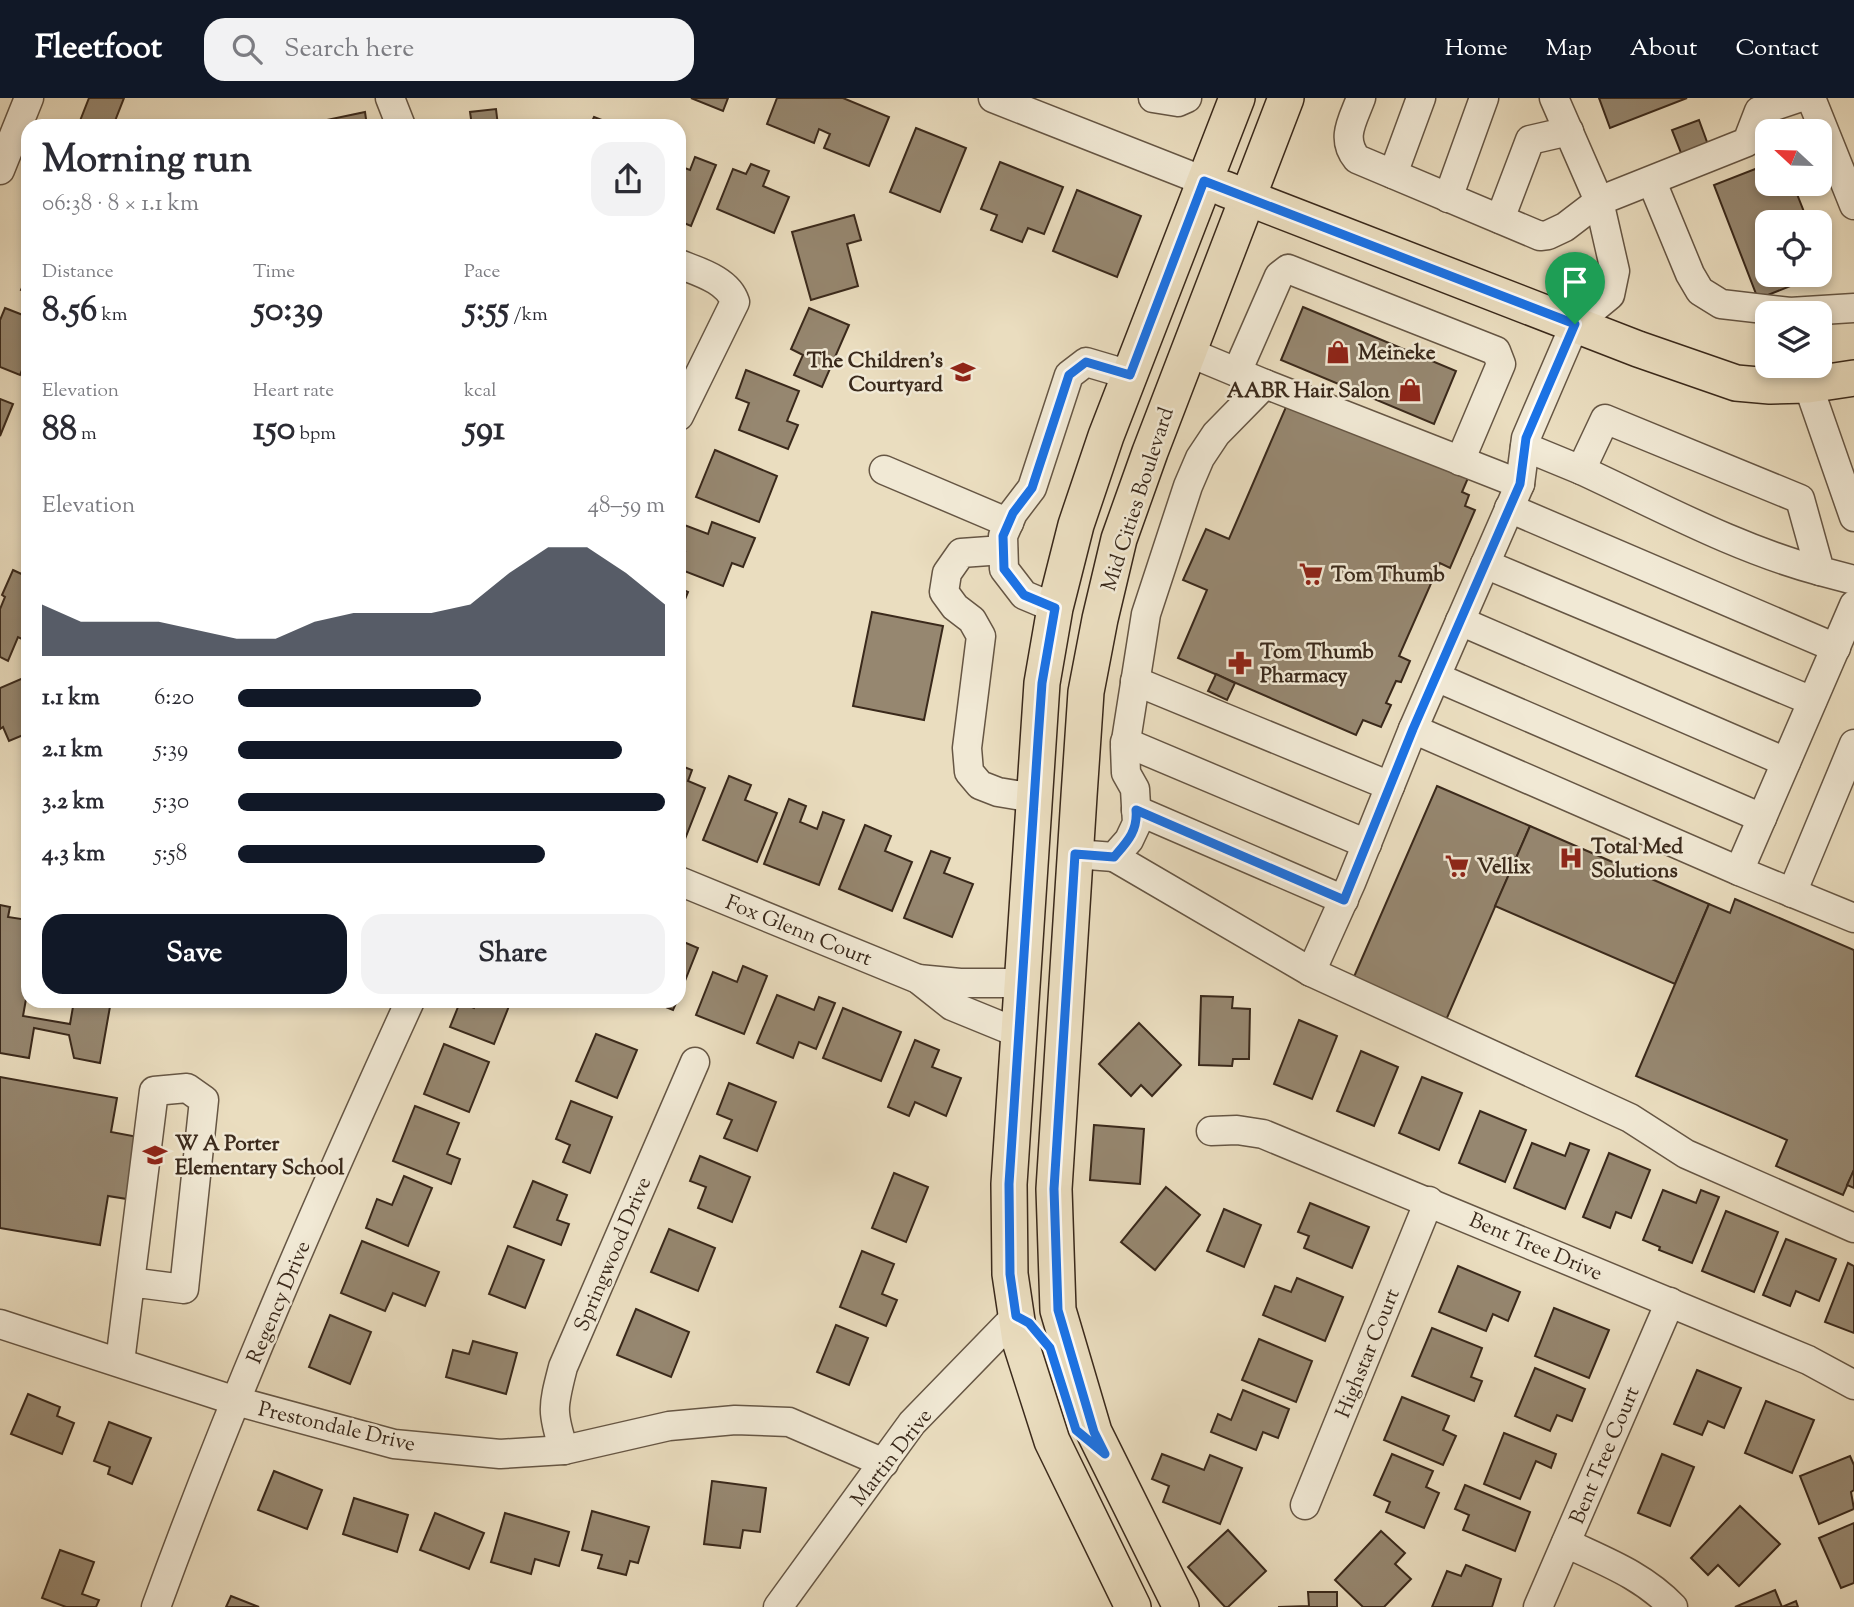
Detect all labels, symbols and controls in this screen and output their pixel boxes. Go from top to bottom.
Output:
search box [204,18,694,81]
text: Fleetfoot [35,25,162,73]
icon: search [228,30,266,68]
text: Search here [284,31,414,68]
text: Home [1445,32,1508,66]
text: Map [1546,32,1592,66]
text: About [1630,32,1697,66]
text: Contact [1735,32,1819,66]
north arrow [1755,119,1832,196]
map controls [1755,119,1832,378]
text: Morning run [42,135,252,189]
button: share [591,142,665,216]
text: 06:38 · 8 × 1.1 km [42,188,199,221]
button: locate [1755,210,1832,287]
pin [1545,252,1605,324]
text: Distance [42,259,114,286]
text: Time [253,259,295,286]
text: Pace [464,259,500,286]
icon: arrive [1556,263,1594,301]
text: 8.56 [42,286,97,337]
text: 50:39 [253,286,323,337]
text: 5:55 [464,286,509,337]
button: layers [1755,301,1832,378]
text: km [97,302,127,329]
text: /km [509,302,548,329]
shop icon: Meineke [1324,338,1352,366]
place label: Meineke [1358,339,1436,369]
place label: The Children's Courtyard [807,347,943,401]
school or university icon: The Children's Courtyard [949,358,977,386]
shop icon: AABR Hair Salon [1396,376,1424,404]
place label: AABR Hair Salon [1227,377,1391,407]
text: Elevation [42,378,119,405]
text: Heart rate [253,378,334,405]
text: kcal [464,378,497,405]
street label: Mid Cities Boulevard [1095,404,1183,595]
text: 88 [42,405,77,456]
text: 150 [253,405,295,456]
text: 591 [464,405,505,456]
text: m [77,421,97,448]
text: bpm [295,421,336,448]
text: Elevation [42,490,135,523]
text: 48–59 m [587,490,665,523]
supermarket icon: Tom Thumb [1297,560,1325,588]
place label: Tom Thumb [1331,561,1445,591]
place label: Tom Thumb Pharmacy [1260,638,1374,692]
pharmacy icon: Tom Thumb Pharmacy [1226,649,1254,677]
text: 1.1 km [42,682,100,715]
text: 6:20 [154,682,194,715]
text: 2.1 km [42,734,103,767]
text: 5:39 [154,734,188,767]
text: 3.2 km [42,786,104,819]
text: 5:30 [154,786,189,819]
place label: Total Med Solutions [1591,833,1683,887]
text: 4.3 km [42,838,105,871]
text: 5:58 [154,838,187,871]
hospital icon: Total Med Solutions [1557,844,1585,872]
supermarket icon: Vellix [1443,852,1471,880]
place label: Vellix [1477,853,1531,883]
street label: Fox Glenn Court [721,889,876,975]
button: Save [42,914,347,994]
button: Share [361,914,665,994]
place label: W A Porter Elementary School [175,1130,345,1184]
school or university icon: W A Porter Elementary School [141,1141,169,1169]
street label: Springwood Drive [568,1173,660,1337]
street label: Bent Tree Drive [1464,1206,1607,1289]
street label: Regency Drive [240,1237,319,1369]
street label: Highstar Court [1329,1285,1408,1423]
street label: Bent Tree Court [1563,1382,1648,1529]
street label: Prestondale Drive [255,1395,418,1461]
street label: Martin Drive [845,1403,940,1514]

